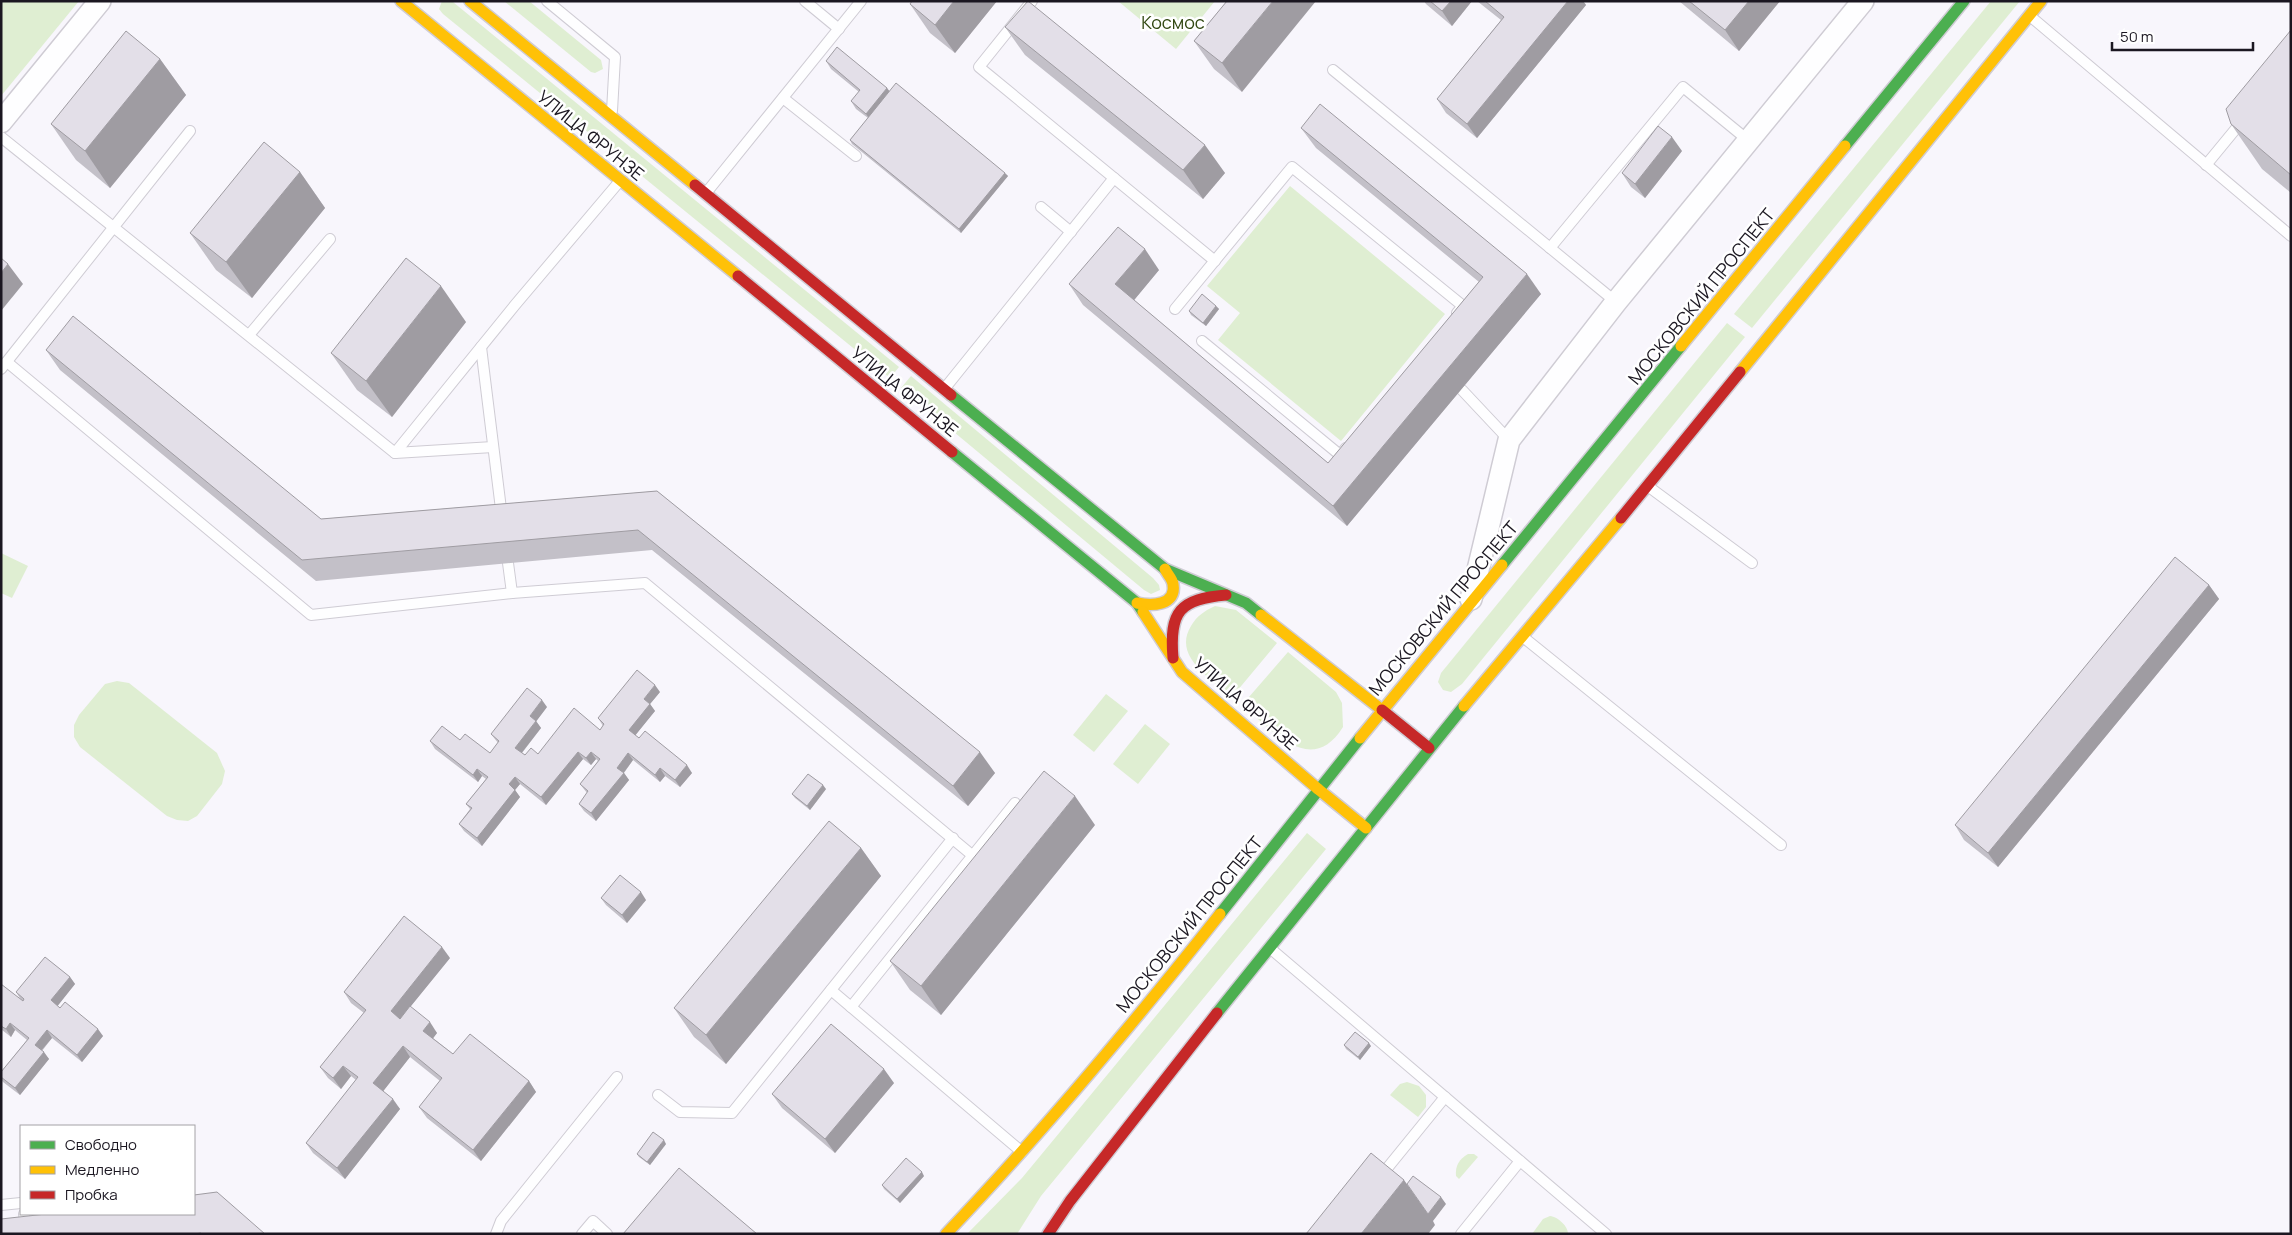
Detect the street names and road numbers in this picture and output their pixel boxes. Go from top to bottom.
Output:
street label: УЛИЦА ФРУНЗЕ [533,84,649,186]
street label: МОСКОВСКИЙ ПРОСПЕКТ [1622,203,1780,389]
street label: УЛИЦА ФРУНЗЕ [847,340,963,442]
street label: МОСКОВСКИЙ ПРОСПЕКТ [1363,516,1523,700]
street label: УЛИЦА ФРУНЗЕ [1189,651,1303,755]
street label: МОСКОВСКИЙ ПРОСПЕКТ [1110,831,1268,1017]

